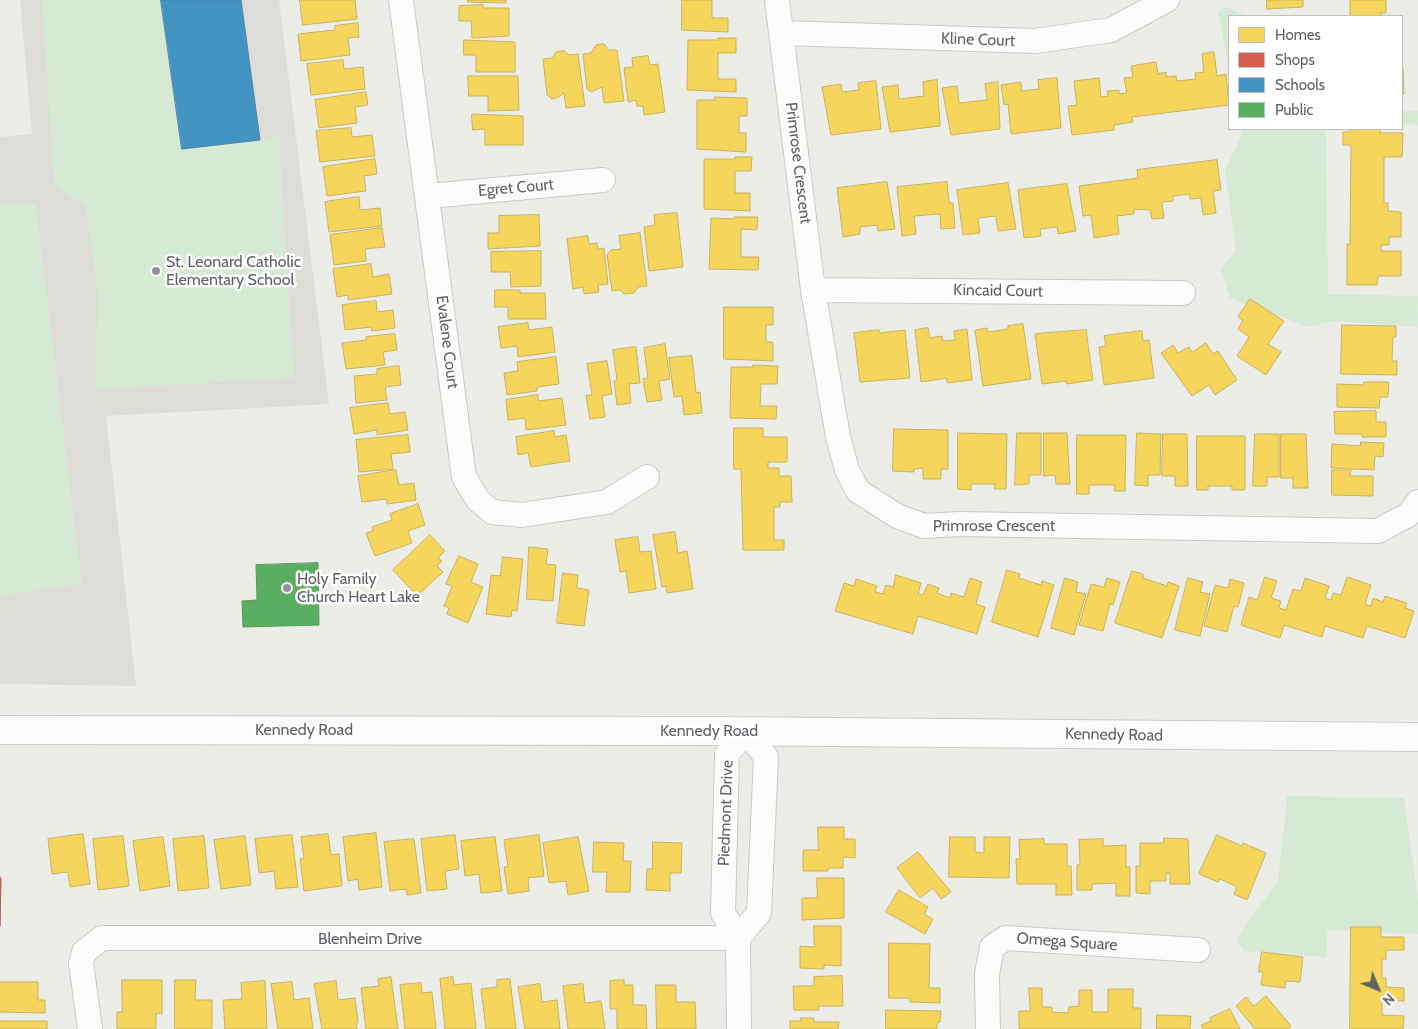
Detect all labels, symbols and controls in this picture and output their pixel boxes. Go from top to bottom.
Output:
legend [1228,15,1403,130]
text: Homes [1275,26,1321,44]
street label: Kline Court [941,29,1015,51]
text: Shops [1275,51,1315,69]
text: Schools [1275,76,1325,94]
street label: Primrose Crescent [781,101,815,225]
text: Public [1275,101,1313,119]
street label: Egret Court [477,175,555,201]
place label: St. Leonard Catholic Elementary School [166,252,301,290]
marker: St. Leonard Catholic Elementary School [150,265,162,277]
street label: Kincaid Court [953,281,1043,301]
street label: Evalene Court [432,294,462,390]
street label: Primrose Crescent [933,516,1055,536]
place label: Holy Family Church Heart Lake [297,569,420,607]
marker: Holy Family Church Heart Lake [281,582,293,594]
street label: Kennedy Road [255,720,353,740]
street label: Kennedy Road [660,721,758,741]
street label: Kennedy Road [1065,725,1163,745]
street label: Piedmont Drive [715,760,737,866]
street label: Blenheim Drive [318,929,422,949]
street label: Omega Square [1016,929,1118,955]
north arrow [1353,964,1403,1014]
text: N [1379,990,1398,1009]

